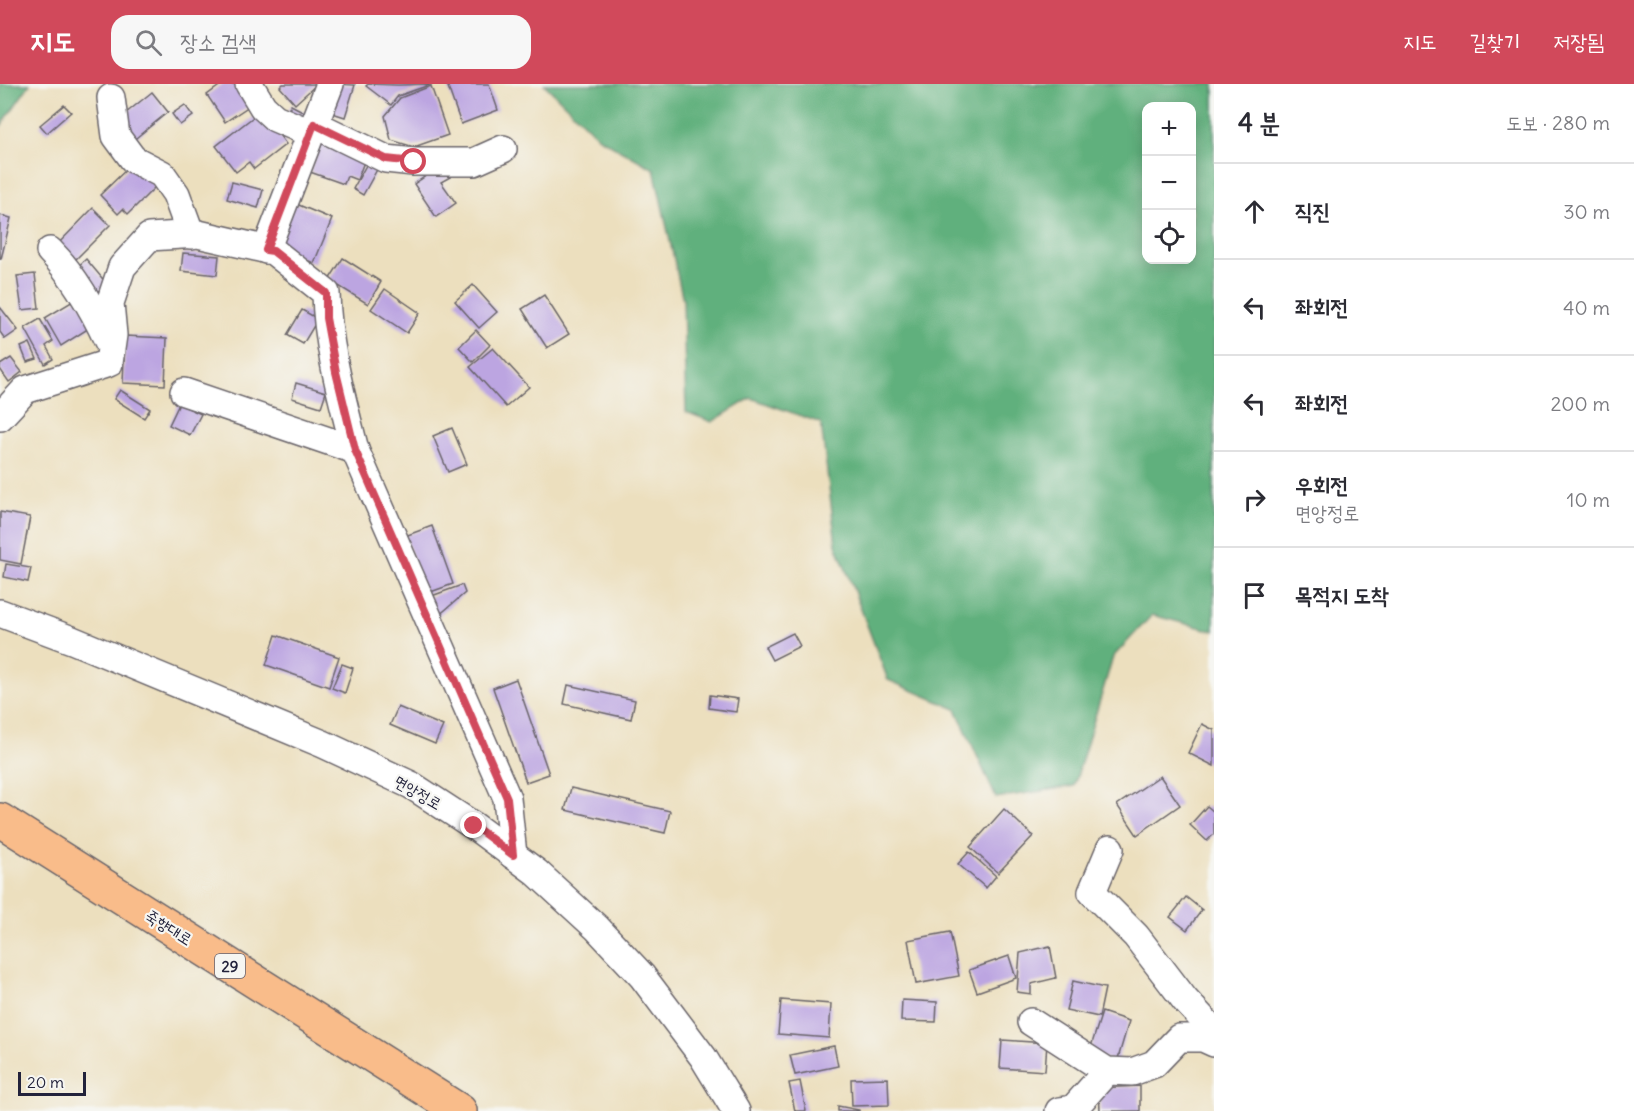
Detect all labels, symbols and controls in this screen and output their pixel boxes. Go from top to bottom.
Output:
search box [111,15,531,69]
text: 지도 [30,23,75,59]
icon: search [132,26,165,59]
text: 장소 검색 [180,28,256,56]
text: 지도 [1403,28,1437,55]
text: 길찾기 [1470,28,1520,55]
text: 저장됨 [1553,28,1604,55]
map controls [1142,102,1196,264]
button: + [1142,102,1196,156]
text: 4 분 [1238,106,1280,139]
text: 도보 · 280 m [1506,110,1610,135]
route start [400,148,426,174]
button: − [1142,156,1196,210]
icon: ahead [1238,195,1271,228]
text: 직진 [1295,197,1330,225]
text: 30 m [1563,199,1610,224]
button: locate [1142,210,1196,264]
icon: left [1238,291,1271,324]
text: 좌회전 [1295,293,1348,321]
text: 40 m [1563,295,1610,320]
icon: left [1238,387,1271,420]
text: 좌회전 [1295,389,1348,417]
text: 200 m [1550,391,1610,416]
text: 우회전 [1295,471,1348,499]
icon: right [1238,483,1271,516]
text: 10 m [1567,487,1610,512]
text: 면앙정로 [1295,500,1359,525]
icon: arrive [1238,579,1271,612]
text: 목적지 도착 [1295,581,1389,609]
street label: 면앙정로 [391,770,445,814]
route end [460,812,486,838]
street label: 죽향대로 [142,905,196,949]
road number: 29 [215,954,245,978]
scale bar [18,1069,86,1096]
text: 20 m [27,1072,64,1092]

